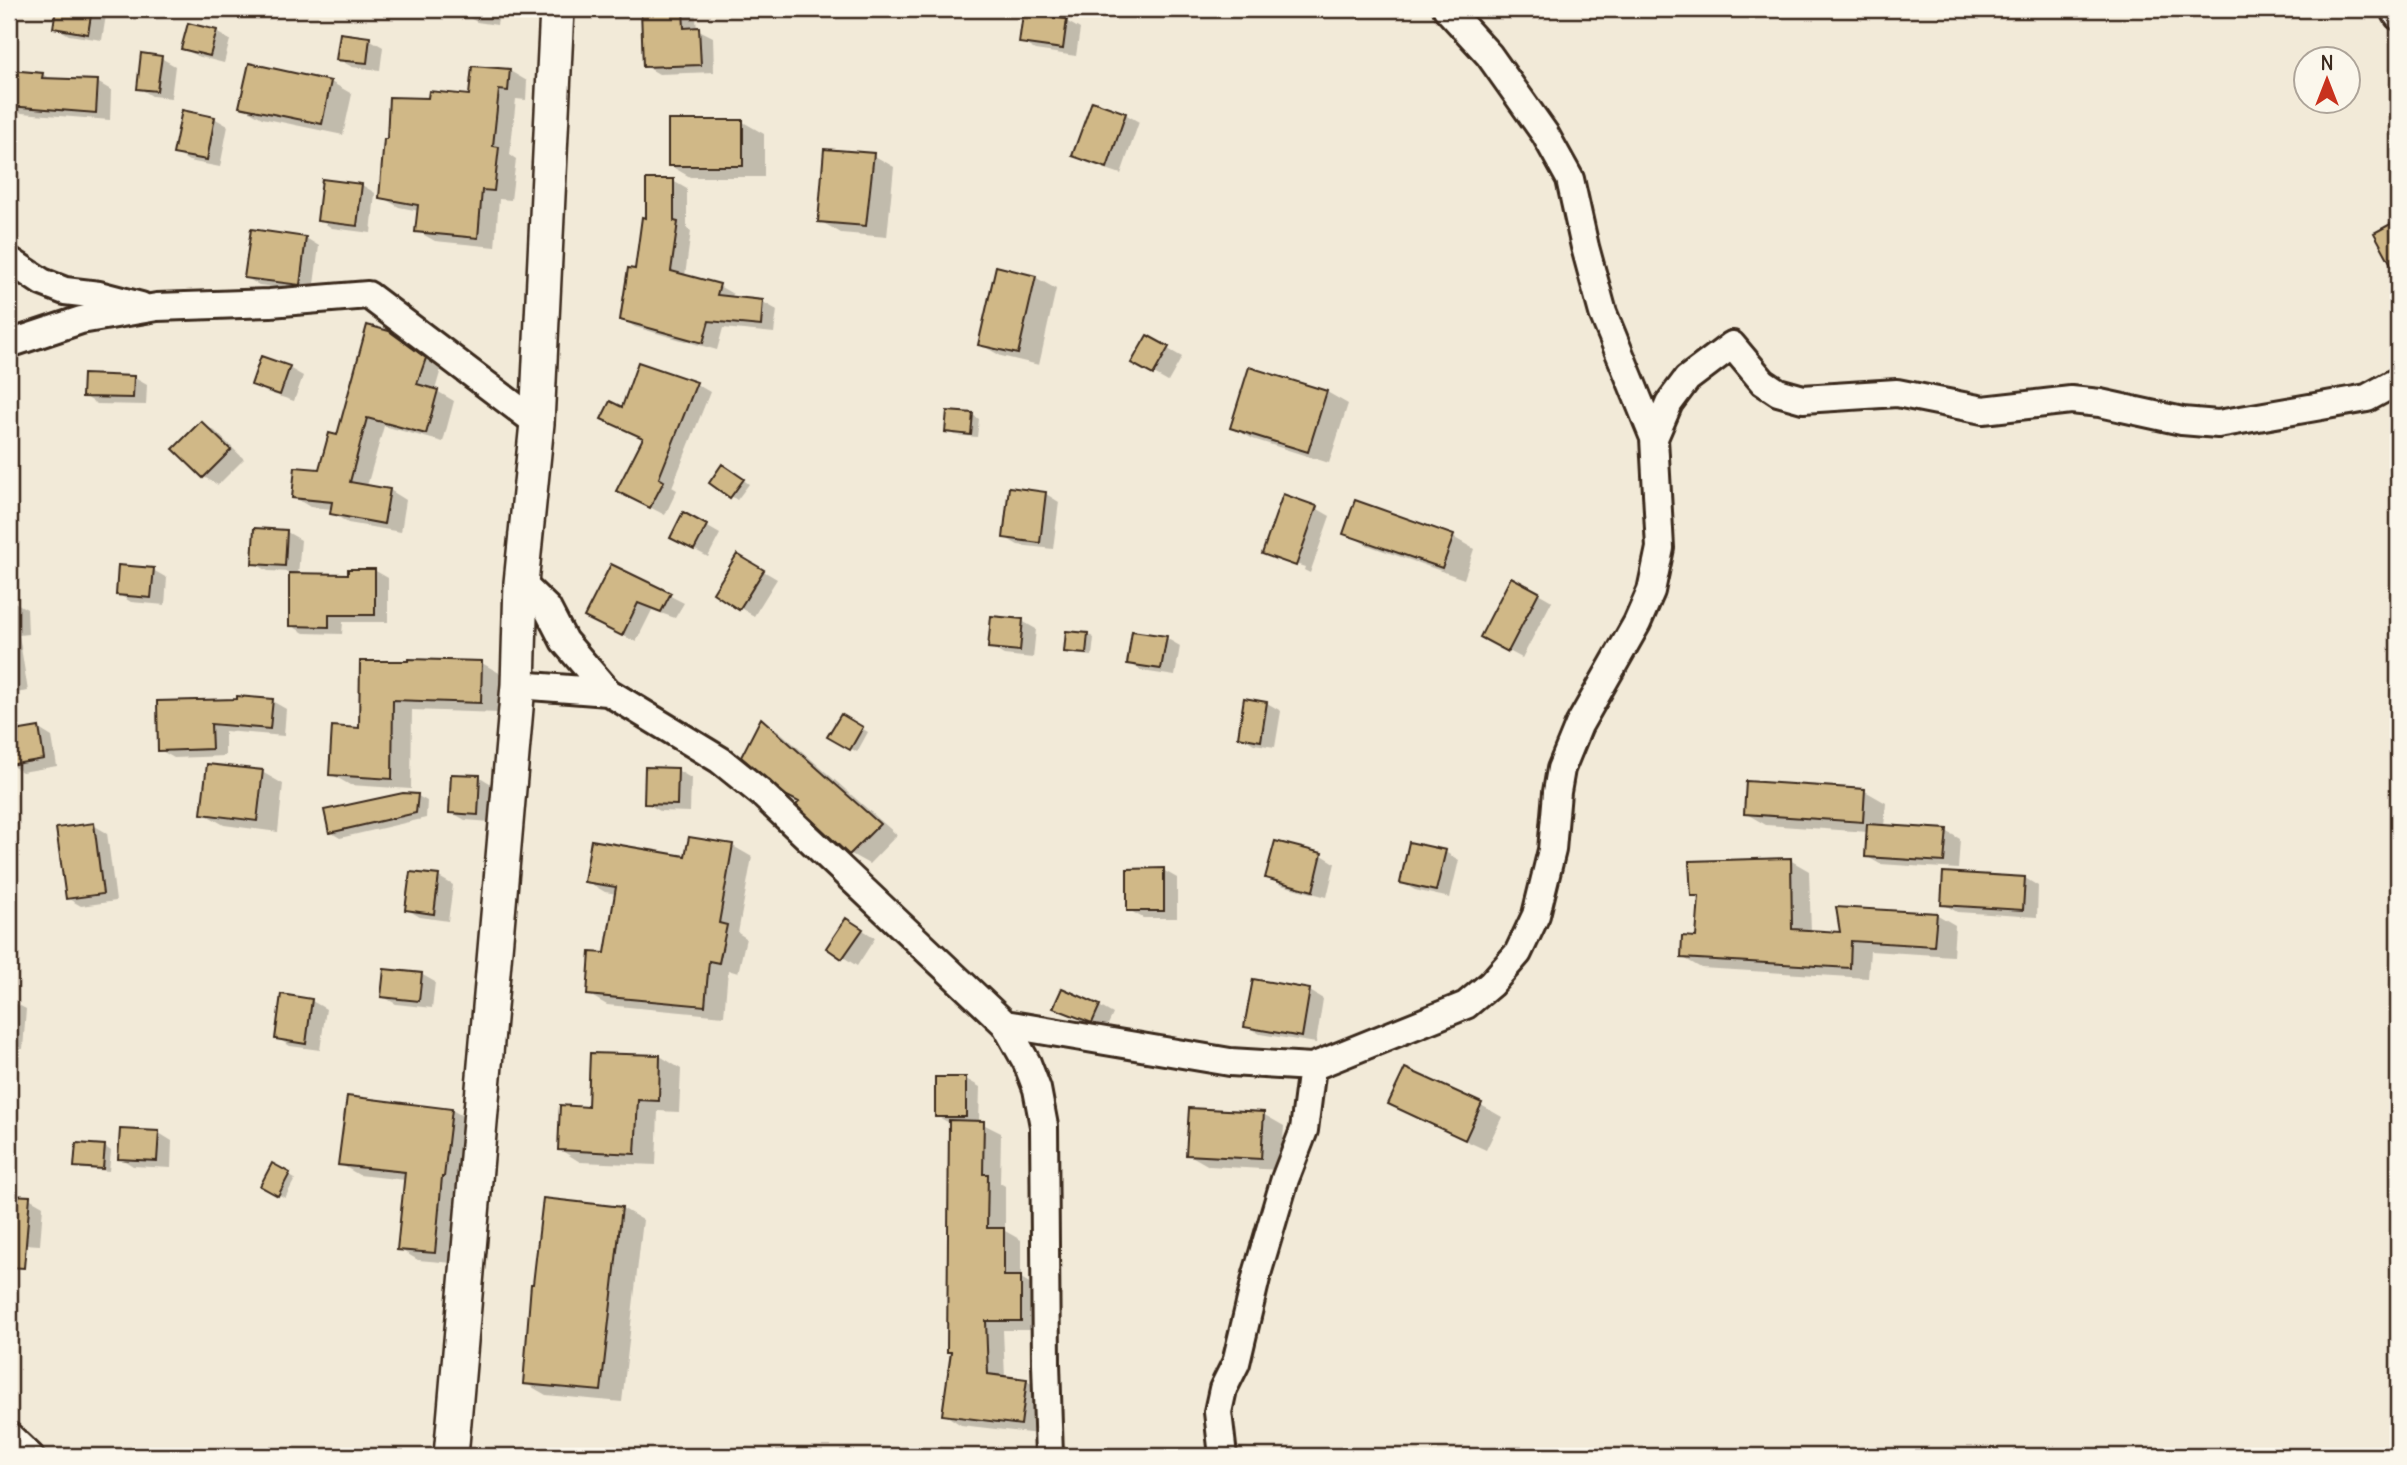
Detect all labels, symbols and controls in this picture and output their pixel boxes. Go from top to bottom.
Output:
north arrow [2292,46,2362,116]
text: N [2320,51,2334,75]

